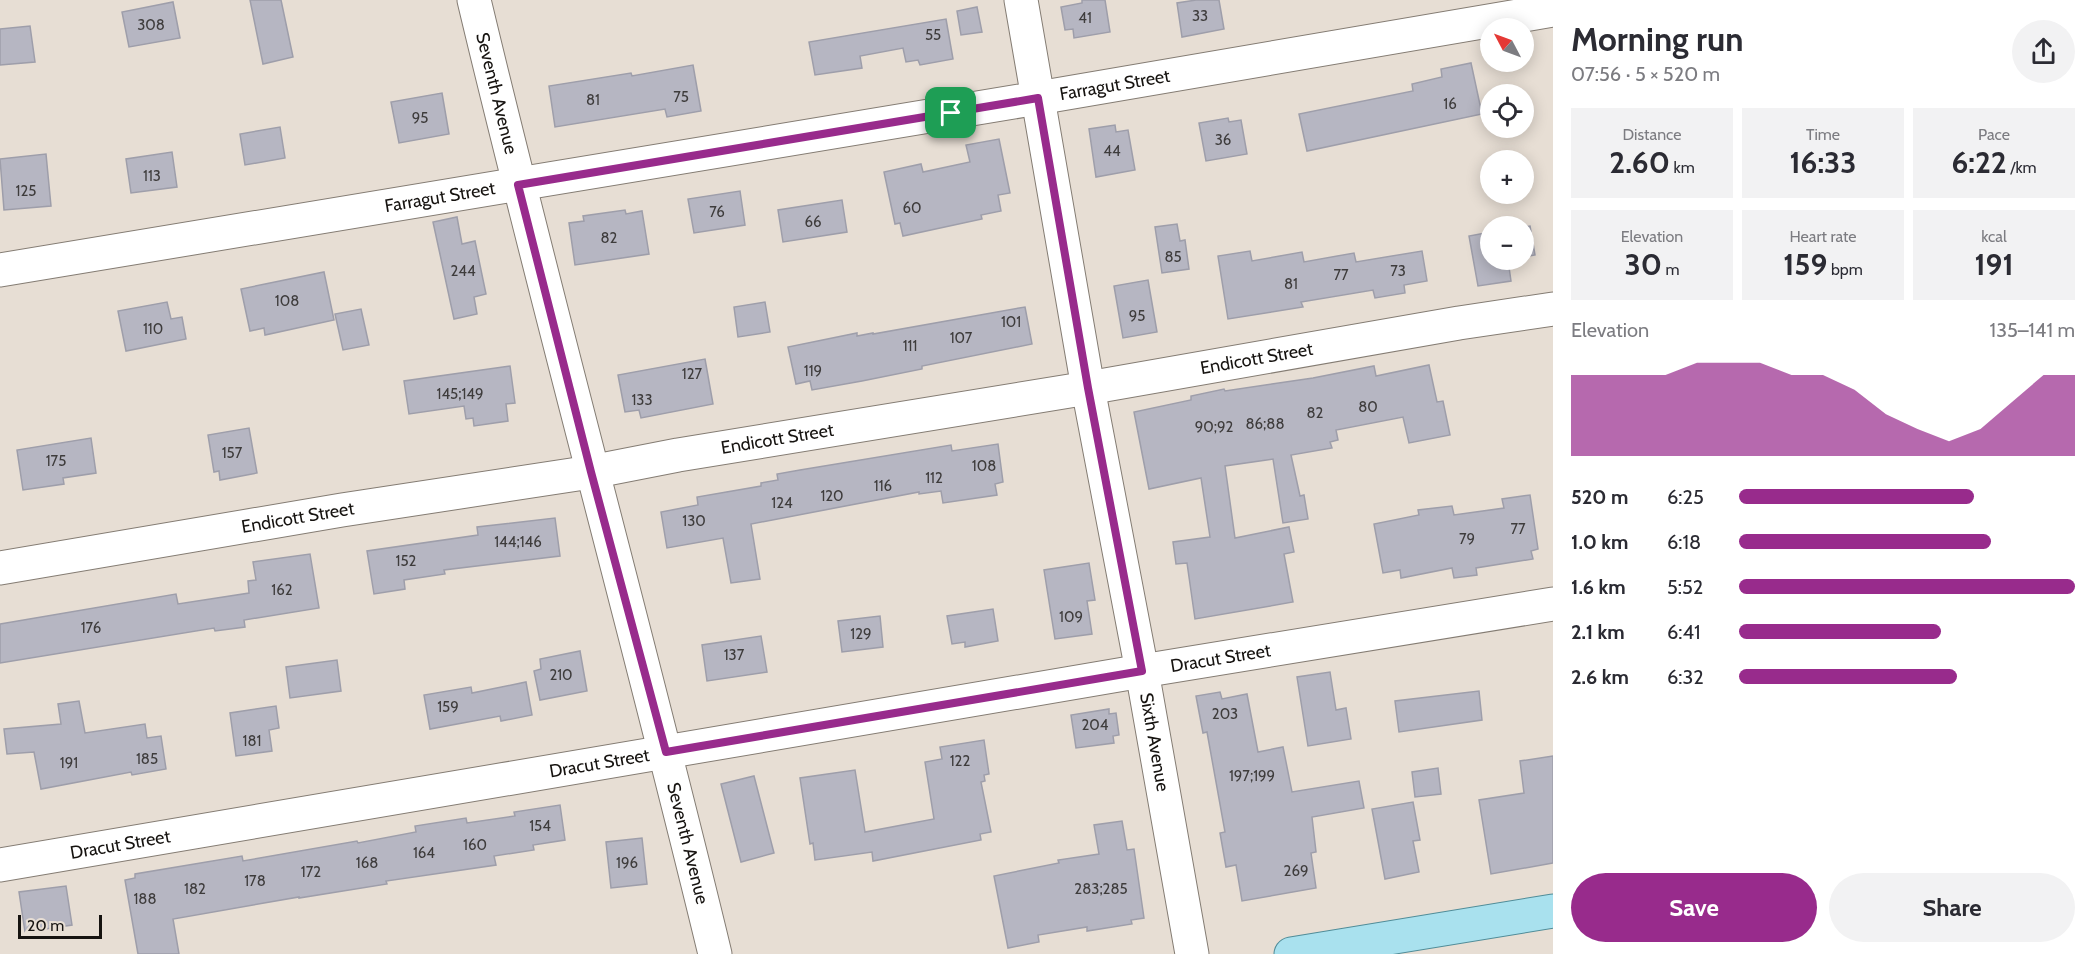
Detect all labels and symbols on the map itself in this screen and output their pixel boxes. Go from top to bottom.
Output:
house number: 33 [1192,7,1208,25]
house number: 41 [1078,9,1092,27]
house number: 308 [137,16,165,34]
north arrow [1480,18,1534,72]
house number: 55 [925,26,941,44]
street label: Seventh Avenue [471,30,522,156]
street label: Farragut Street [1058,65,1172,105]
pin [925,87,976,138]
house number: 75 [673,88,689,106]
house number: 81 [586,91,600,109]
house number: 16 [1443,95,1457,113]
house number: 95 [412,109,428,127]
house number: 36 [1215,131,1231,149]
house number: 44 [1103,142,1121,160]
house number: 113 [143,167,161,185]
street label: Farragut Street [383,177,497,217]
house number: 125 [16,182,36,200]
house number: 60 [903,199,922,217]
house number: 76 [709,203,725,221]
house number: 66 [804,213,822,231]
house number: 82 [601,229,618,247]
house number: 85 [1164,248,1182,266]
house number: 244 [450,262,476,280]
house number: 73 [1390,262,1406,280]
house number: 77 [1333,266,1349,284]
house number: 81 [1284,275,1298,293]
house number: 108 [275,292,299,310]
house number: 95 [1129,307,1145,325]
house number: 101 [1001,313,1021,331]
house number: 110 [143,320,163,338]
house number: 107 [950,329,973,347]
house number: 111 [903,337,917,355]
street label: Endicott Street [1199,338,1315,379]
house number: 119 [804,362,822,380]
house number: 127 [682,365,703,383]
house number: 145;149 [437,385,484,403]
house number: 133 [631,391,653,409]
house number: 80 [1358,398,1378,416]
house number: 82 [1307,404,1324,422]
house number: 86;88 [1245,415,1285,433]
house number: 90;92 [1195,418,1233,436]
street label: Endicott Street [719,419,835,459]
house number: 157 [222,444,243,462]
house number: 175 [46,452,66,470]
house number: 108 [972,457,996,475]
house number: 112 [925,469,943,487]
house number: 116 [874,477,892,495]
house number: 120 [820,487,844,505]
house number: 124 [771,494,793,512]
street label: Endicott Street [240,497,356,538]
house number: 130 [682,512,706,530]
house number: 77 [1510,520,1526,538]
house number: 79 [1459,530,1475,548]
house number: 144;146 [494,533,542,551]
house number: 152 [396,552,417,570]
house number: 162 [271,581,293,599]
house number: 109 [1059,608,1083,626]
house number: 176 [81,619,101,637]
house number: 129 [850,625,872,643]
street label: Dracut Street [1169,639,1272,677]
house number: 137 [724,646,745,664]
house number: 210 [549,666,573,684]
street label: Sixth Avenue [1135,691,1174,793]
house number: 159 [437,698,459,716]
house number: 203 [1212,705,1238,723]
house number: 204 [1082,716,1109,734]
house number: 181 [243,732,261,750]
street label: Dracut Street [548,744,651,782]
house number: 185 [136,750,158,768]
house number: 122 [950,752,970,770]
house number: 191 [60,754,78,772]
house number: 197;199 [1229,767,1275,785]
street label: Seventh Avenue [662,780,713,906]
house number: 154 [529,817,551,835]
street label: Dracut Street [69,825,172,864]
house number: 160 [463,836,487,854]
house number: 164 [413,844,435,862]
house number: 168 [356,854,378,872]
house number: 196 [616,854,638,872]
house number: 269 [1284,862,1308,880]
house number: 172 [301,863,321,881]
house number: 178 [244,872,266,890]
house number: 182 [184,880,206,898]
house number: 283;285 [1074,880,1128,898]
house number: 188 [133,890,157,908]
scale bar [18,912,102,940]

